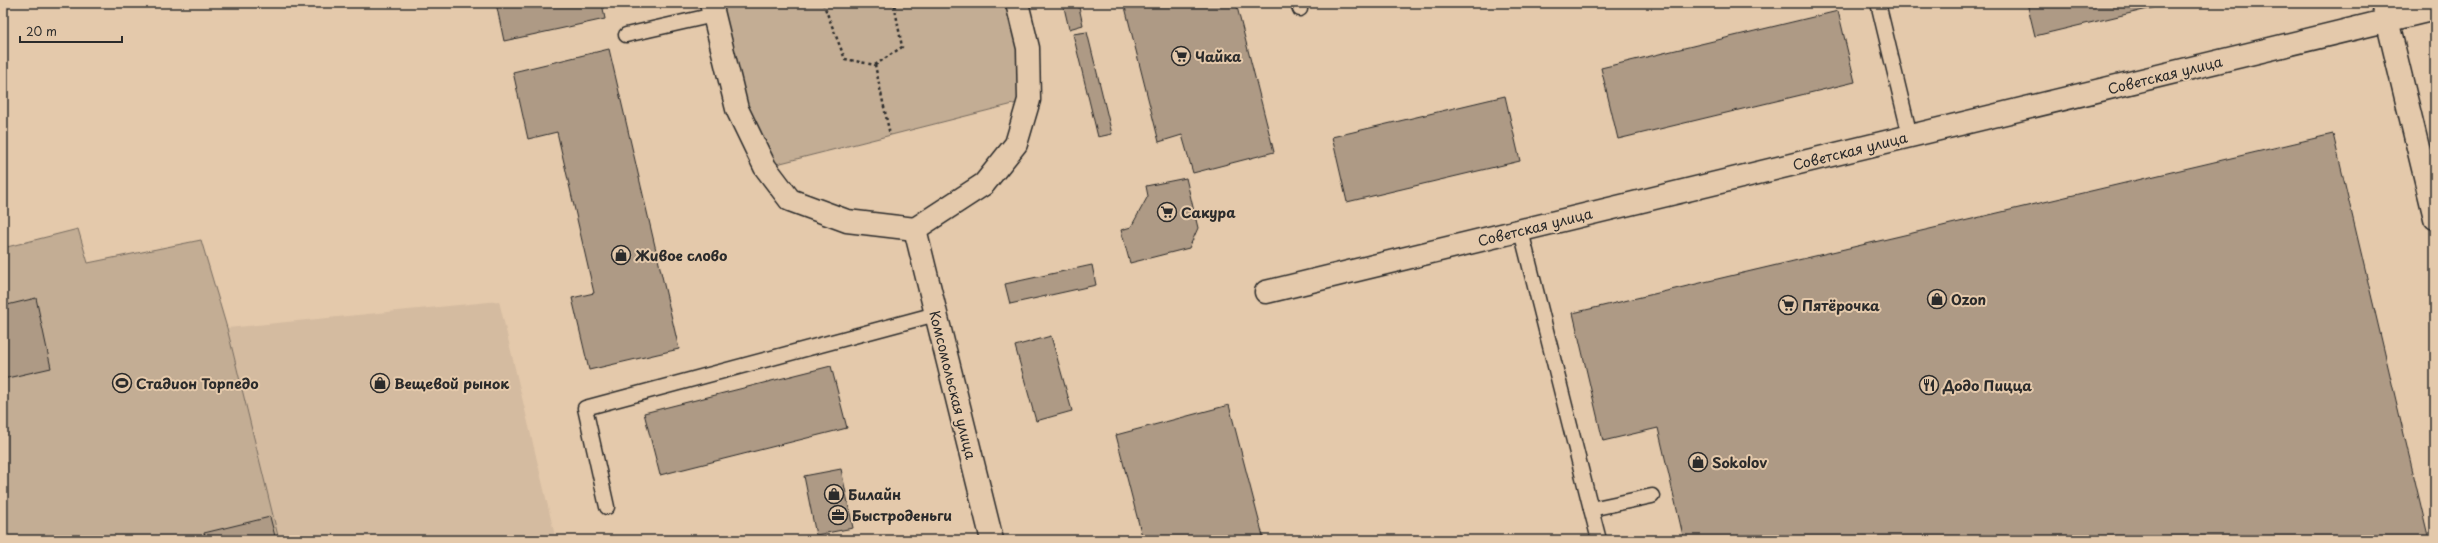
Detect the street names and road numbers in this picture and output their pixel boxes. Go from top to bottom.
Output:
street label: Советская улица [2105,51,2225,99]
street label: Советская улица [1790,127,1910,175]
street label: Советская улица [1475,203,1595,251]
street label: Комсомольская улица [924,308,982,462]

